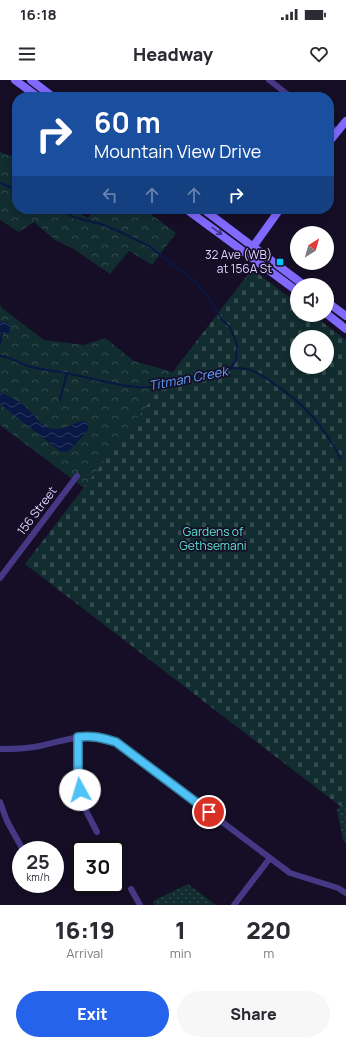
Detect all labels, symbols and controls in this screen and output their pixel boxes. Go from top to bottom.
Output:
text: 16:18 [20,4,57,25]
text: Headway [133,42,213,66]
icon: menu [16,43,38,65]
icon: heart [308,43,330,65]
text: 60 m [94,103,161,141]
icon: right [28,108,80,160]
text: Mountain View Drive [94,139,261,163]
icon: left [99,184,121,206]
icon: ahead [141,184,163,206]
icon: ahead [183,184,205,206]
icon: right [225,184,247,206]
north arrow [290,226,334,270]
map controls [290,226,334,374]
one-way arrow [211,227,222,236]
place label: 32 Ave (WB) at 156A St [205,246,272,277]
marker: 32 Ave (WB) at 156A St [275,257,285,267]
button: sound [290,278,334,322]
button: search [290,330,334,374]
water label: Titman Creek [147,361,232,394]
street label: 156 Street [13,483,61,538]
park label: Gardens of Gethsemani [179,523,247,554]
position arrow [59,769,101,811]
pin [192,795,226,829]
icon: arrive [198,801,220,823]
speed limit sign: 30 [72,841,124,893]
text: 25 [26,848,50,875]
text: km/h [26,870,50,884]
text: 16:19 [55,913,115,946]
text: 1 [175,913,186,946]
text: 220 [246,913,291,946]
text: Arrival [66,944,103,962]
text: min [170,944,191,962]
text: m [263,944,274,962]
button: Exit [16,991,169,1037]
button: Share [177,991,330,1037]

